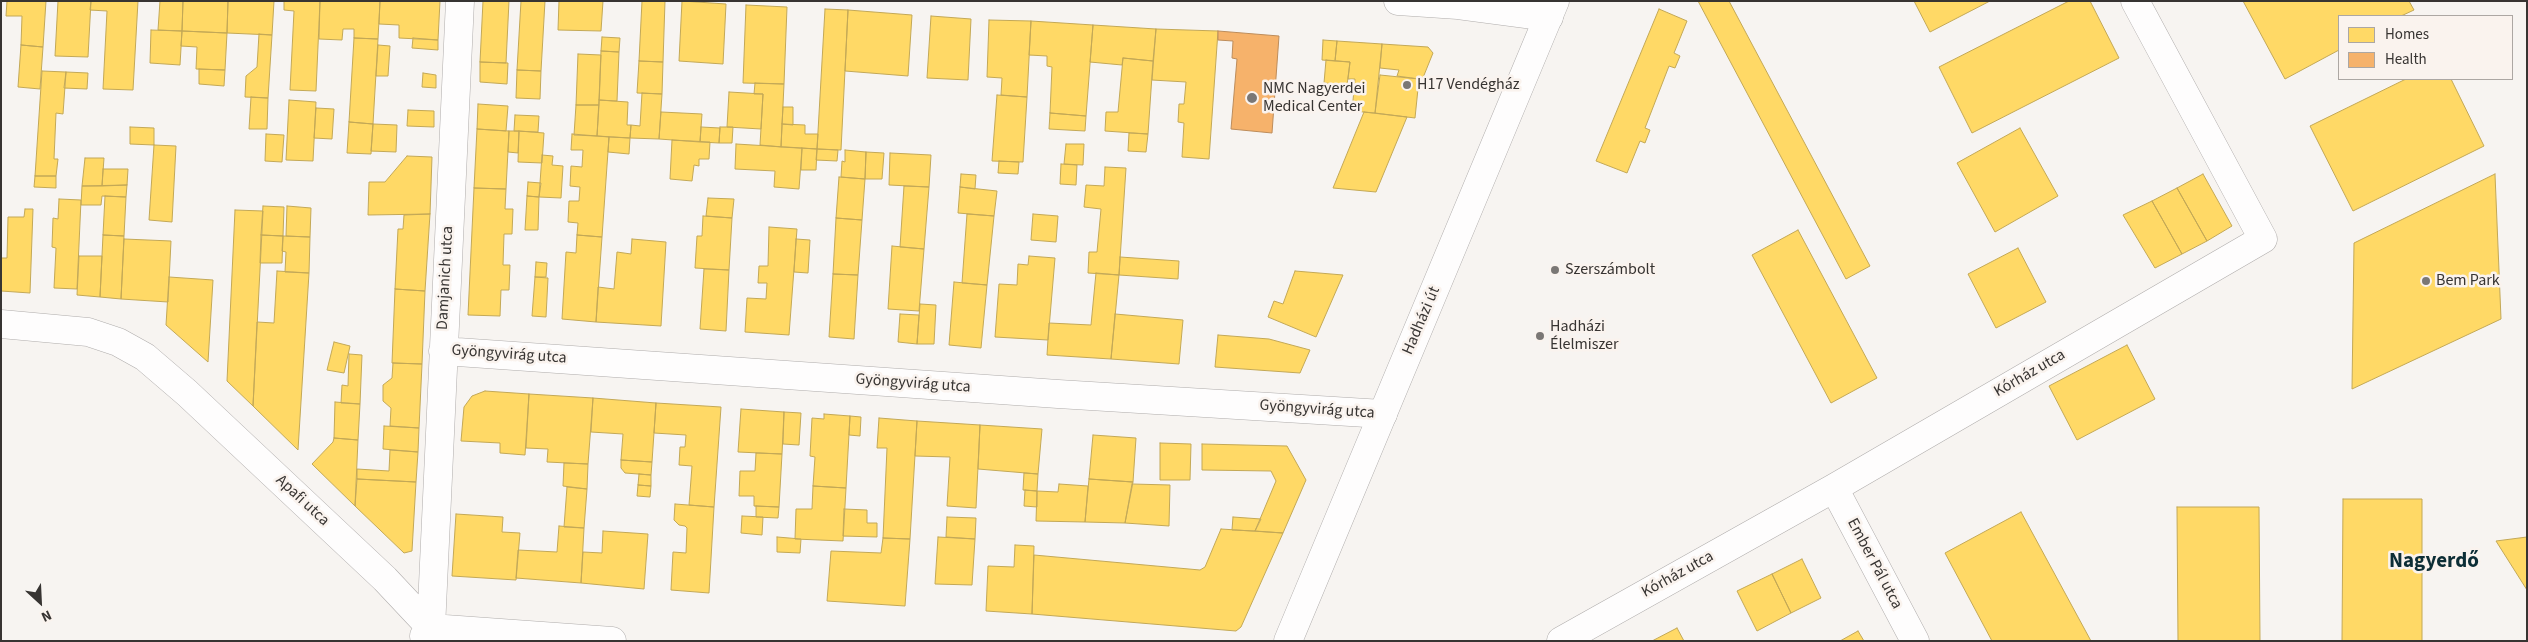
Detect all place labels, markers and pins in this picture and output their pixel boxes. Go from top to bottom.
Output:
place label: H17 Vendégház [1417,75,1520,95]
place label: NMC Nagyerdei Medical Center [1263,79,1366,117]
marker: H17 Vendégház [1401,79,1413,91]
marker: NMC Nagyerdei Medical Center [1245,91,1259,105]
place label: Szerszámbolt [1565,260,1655,280]
marker: Szerszámbolt [1549,264,1561,276]
place label: Bem Park [2436,271,2500,291]
marker: Bem Park [2420,275,2432,287]
place label: Hadházi Élelmiszer [1550,317,1619,355]
marker: Hadházi Élelmiszer [1534,330,1546,342]

